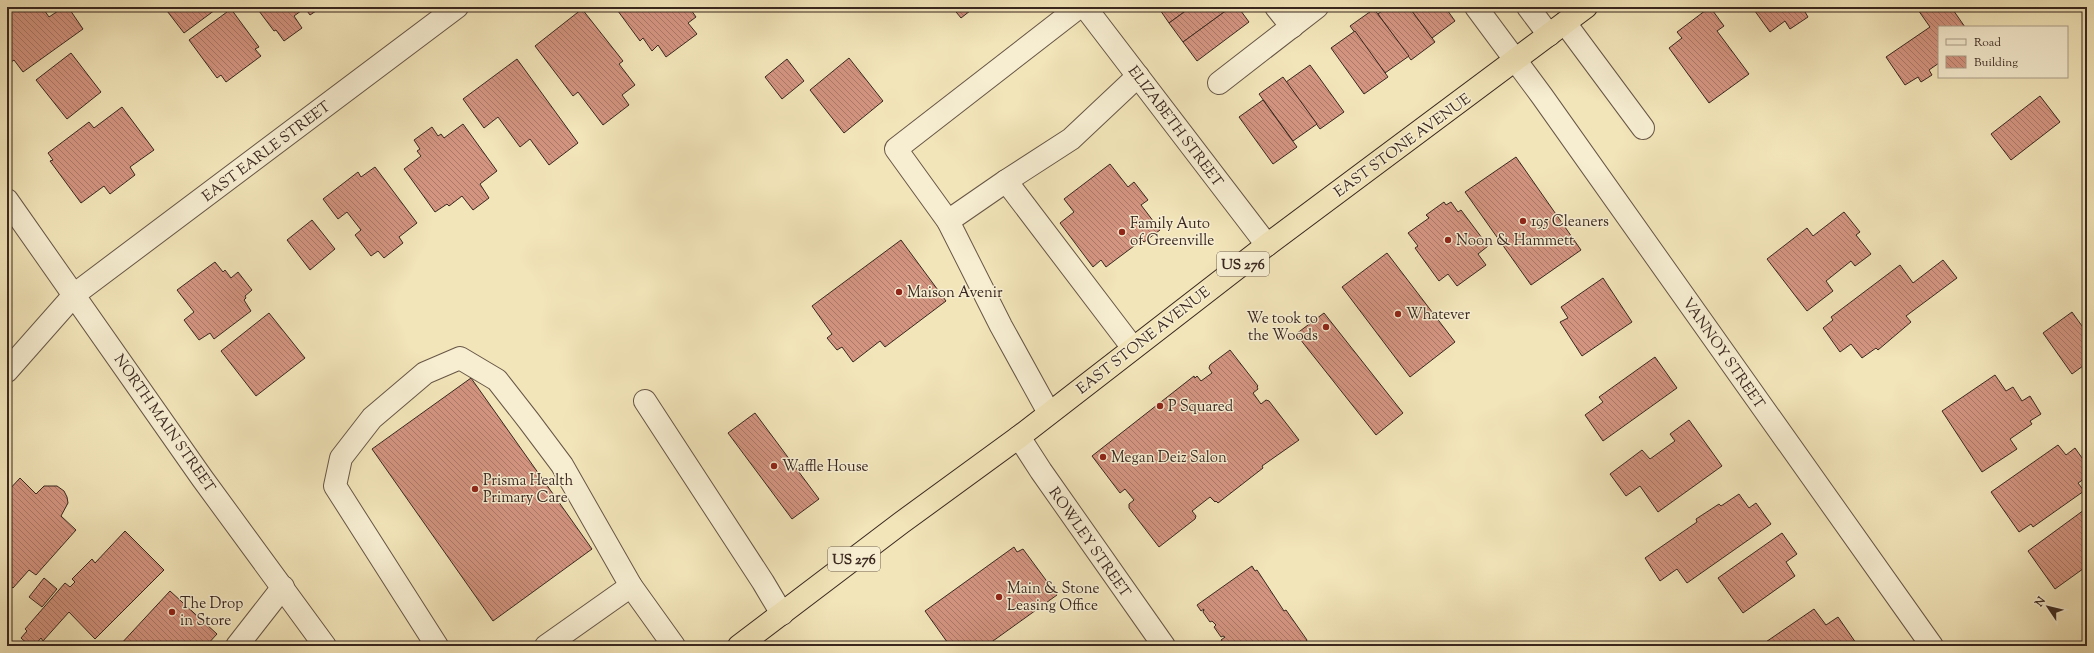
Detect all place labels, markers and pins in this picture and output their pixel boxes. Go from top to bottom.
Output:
place label: 195 Cleaners [1531,212,1609,233]
place label: Family Auto of Greenville [1130,214,1214,252]
marker: 195 Cleaners [1518,216,1528,226]
marker: Family Auto of Greenville [1117,227,1127,237]
place label: Noon & Hammett [1456,231,1574,252]
marker: Noon & Hammett [1443,235,1453,245]
place label: Maison Avenir [907,283,1003,304]
marker: Maison Avenir [894,287,904,297]
place label: Whatever [1406,305,1471,326]
place label: We took to the Woods [1246,309,1318,347]
marker: Whatever [1393,309,1403,319]
marker: We took to the Woods [1321,322,1331,332]
place label: P Squared [1168,397,1234,418]
marker: P Squared [1155,401,1165,411]
place label: Megan Deiz Salon [1111,448,1227,469]
marker: Megan Deiz Salon [1098,452,1108,462]
place label: Waffle House [782,457,869,478]
marker: Waffle House [769,461,779,471]
place label: Prisma Health Primary Care [483,471,573,509]
marker: Prisma Health Primary Care [470,484,480,494]
place label: Main & Stone Leasing Office [1007,579,1099,617]
marker: Main & Stone Leasing Office [994,592,1004,602]
place label: The Drop in Store [180,594,243,632]
marker: The Drop in Store [167,607,177,617]

